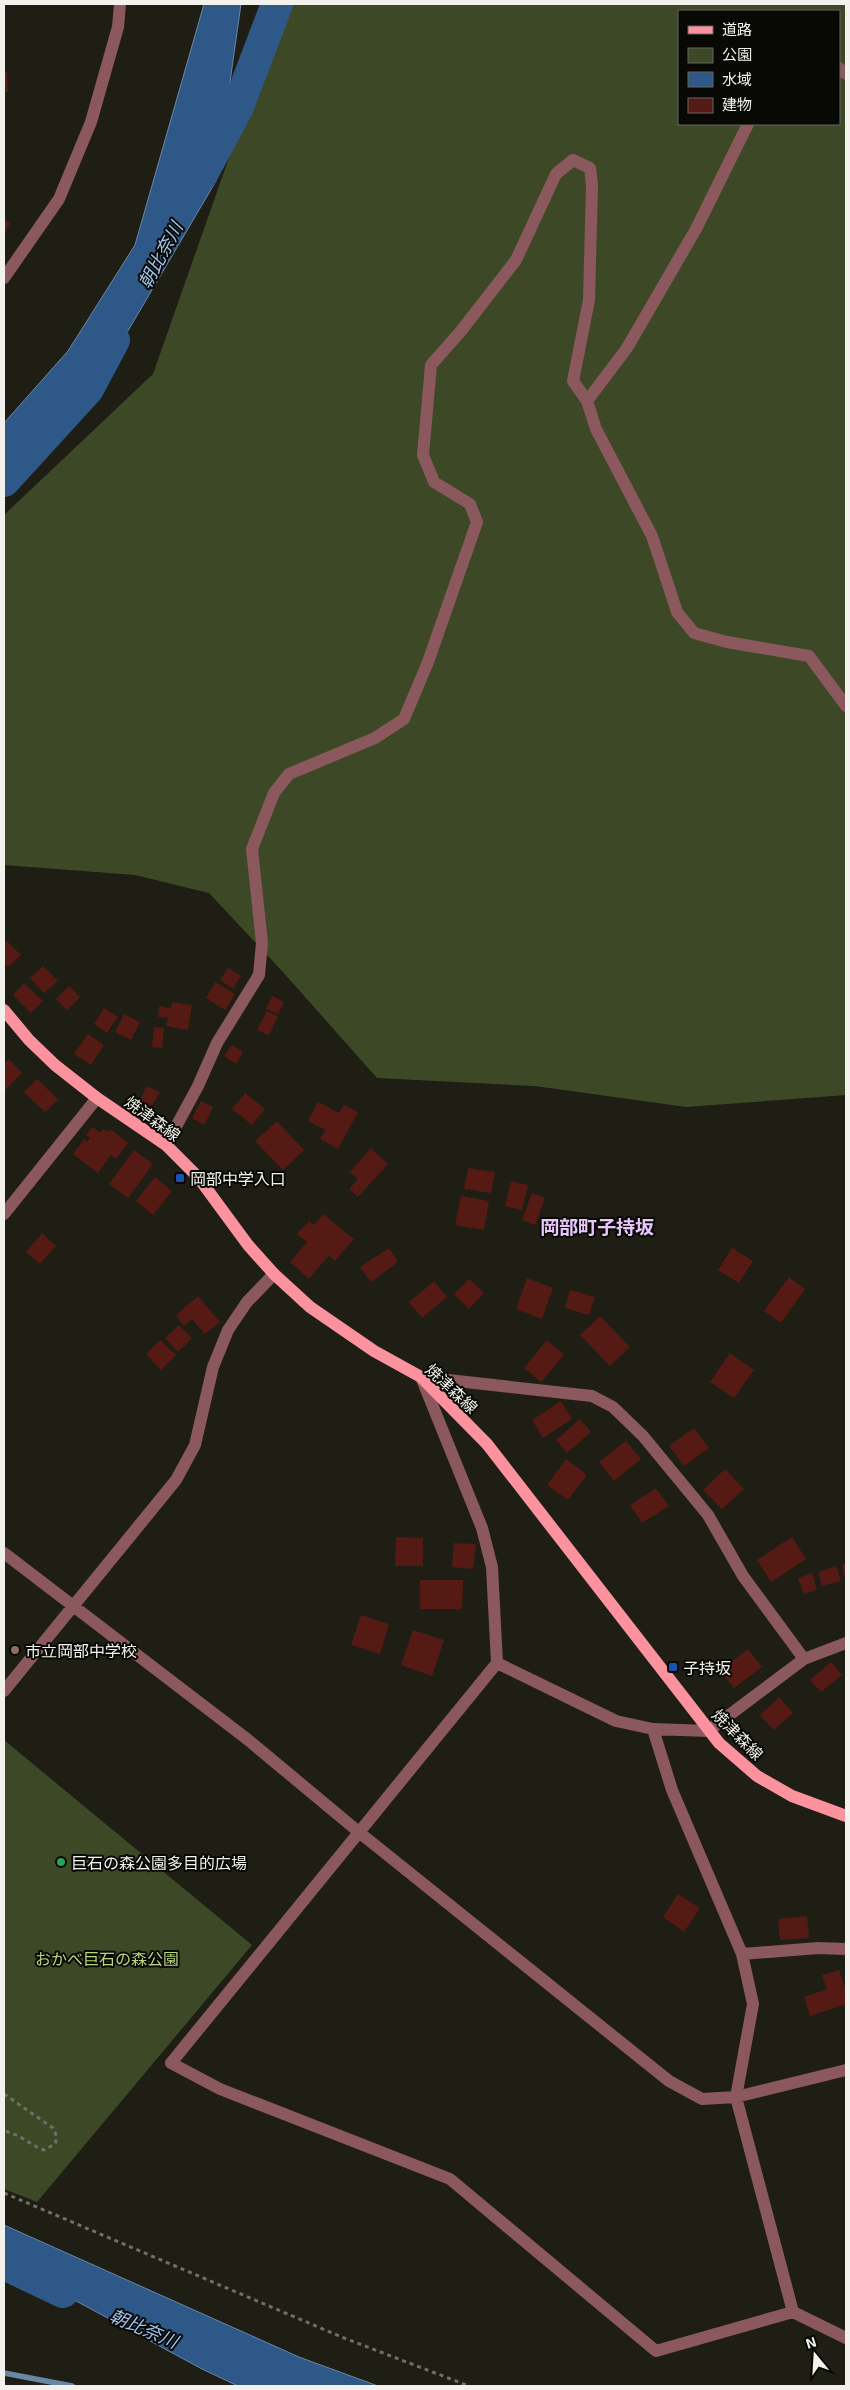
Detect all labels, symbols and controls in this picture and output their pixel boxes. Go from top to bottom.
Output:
legend [678,10,840,125]
text: 道路 [722,20,752,38]
text: 公園 [722,45,752,63]
text: 水域 [722,70,752,88]
text: 建物 [722,95,752,113]
water label: 朝比奈川 [133,216,188,292]
street label: 焼津森線 [122,1092,184,1144]
place label: 岡部中学入口 [190,1169,286,1188]
marker: 岡部中学入口 [174,1172,186,1184]
district label: 岡部町子持坂 [540,1215,654,1238]
street label: 焼津森線 [422,1359,482,1417]
place label: 市立岡部中学校 [25,1641,137,1660]
marker: 市立岡部中学校 [9,1644,21,1656]
place label: 子持坂 [683,1658,731,1677]
marker: 子持坂 [667,1661,679,1673]
street label: 焼津森線 [709,1705,767,1763]
place label: 巨石の森公園多目的広場 [71,1853,247,1872]
marker: 巨石の森公園多目的広場 [55,1856,67,1868]
park label: おかべ巨石の森公園 [35,1949,179,1968]
water label: 朝比奈川 [107,2304,183,2353]
north arrow [790,2330,840,2380]
text: N [803,2333,818,2352]

